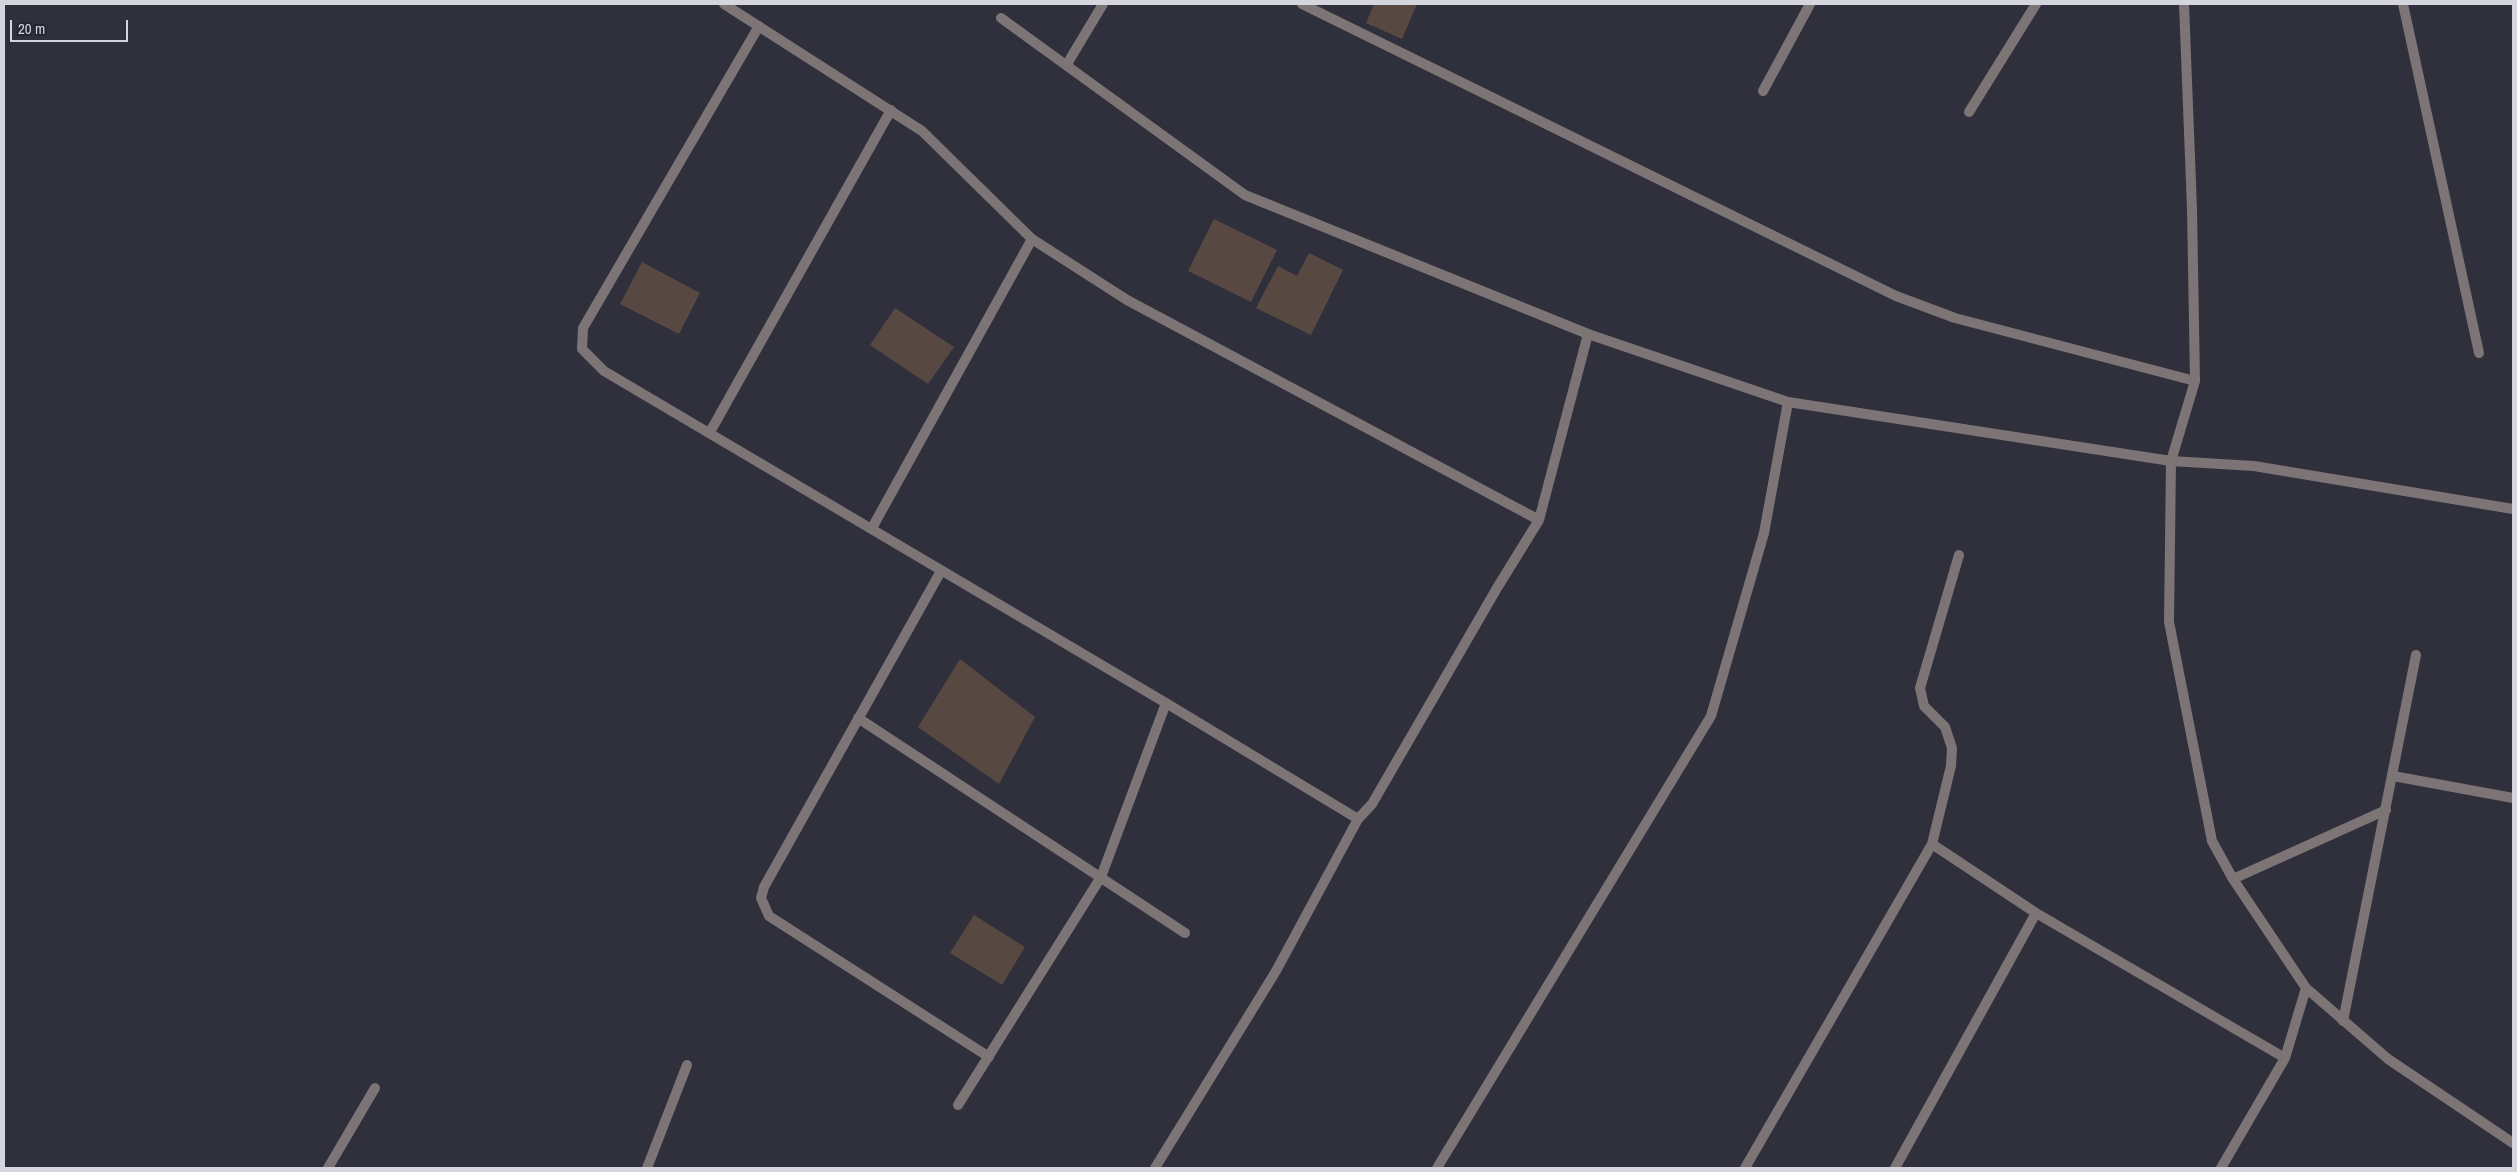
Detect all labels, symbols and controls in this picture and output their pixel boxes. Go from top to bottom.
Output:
scale bar [12,10,130,42]
text: 20 m [18,18,45,39]

